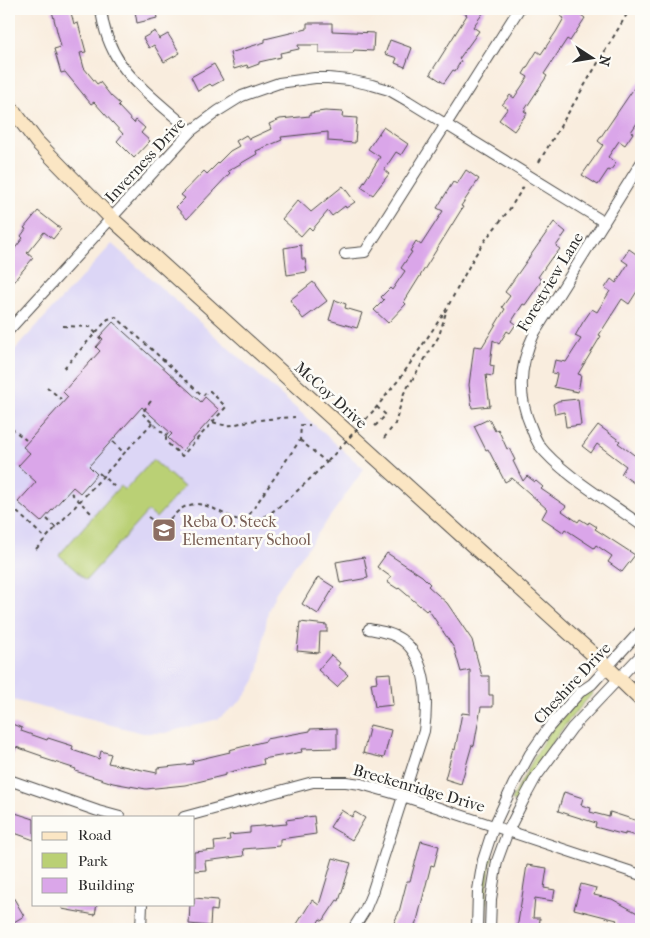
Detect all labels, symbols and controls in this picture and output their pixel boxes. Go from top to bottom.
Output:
north arrow [568,32,618,82]
text: N [595,54,614,68]
street label: Inverness Drive [101,114,189,206]
street label: Forestview Lane [513,229,587,335]
street label: McCoy Drive [291,358,371,433]
place label: Reba O. Steck Elementary School [182,512,311,549]
school or university icon: Reba O. Steck Elementary School [151,517,177,543]
street label: Cheshire Drive [529,638,615,728]
street label: Breckenridge Drive [351,760,487,816]
legend [32,816,195,906]
text: Road [78,826,112,844]
text: Park [78,852,108,870]
text: Building [78,876,135,894]

